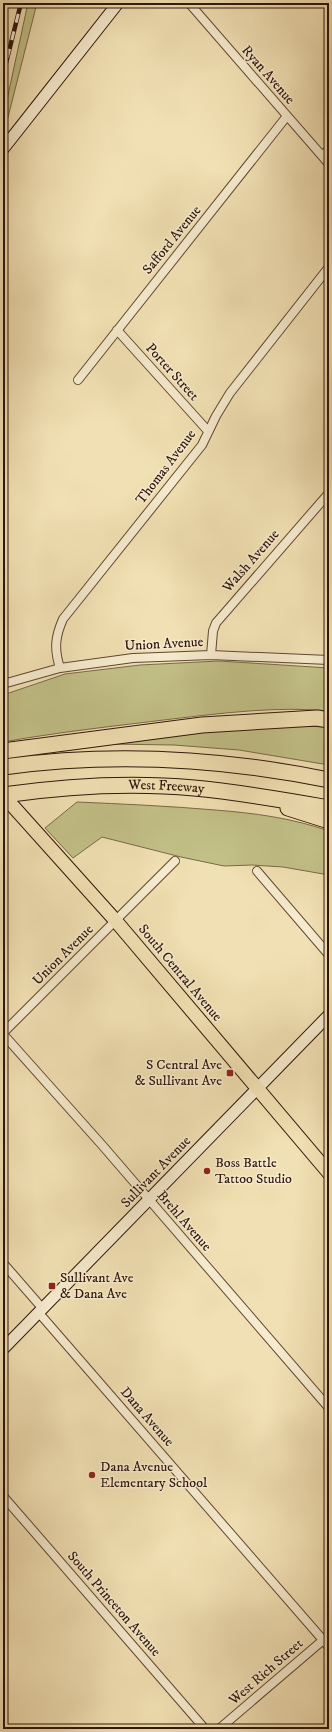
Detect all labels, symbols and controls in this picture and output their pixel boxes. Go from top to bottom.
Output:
street label: Ryan Avenue [237,42,299,108]
street label: Safford Avenue [139,202,205,278]
street label: Porter Street [141,339,203,405]
street label: Thomas Avenue [132,426,200,508]
street label: Walsh Avenue [218,526,283,597]
street label: Union Avenue [124,633,204,655]
street label: West Freeway [127,776,206,798]
street label: Union Avenue [29,921,97,989]
street label: South Central Avenue [134,921,226,1025]
place label: S Central Ave & Sullivant Ave [135,1056,222,1090]
marker: S Central Ave & Sullivant Ave [225,1068,235,1078]
street label: Sullivant Avenue [117,1132,195,1212]
place label: Boss Battle Tattoo Studio [215,1154,292,1188]
marker: Boss Battle Tattoo Studio [202,1166,212,1176]
street label: Brehl Avenue [153,1187,215,1255]
place label: Sullivant Ave & Dana Ave [60,1269,134,1303]
marker: Sullivant Ave & Dana Ave [47,1281,57,1291]
street label: Dana Avenue [116,1384,178,1451]
place label: Dana Avenue Elementary School [100,1458,208,1492]
marker: Dana Avenue Elementary School [87,1470,97,1480]
street label: South Princeton Avenue [63,1548,165,1661]
street label: West Rich Street [224,1635,307,1710]

